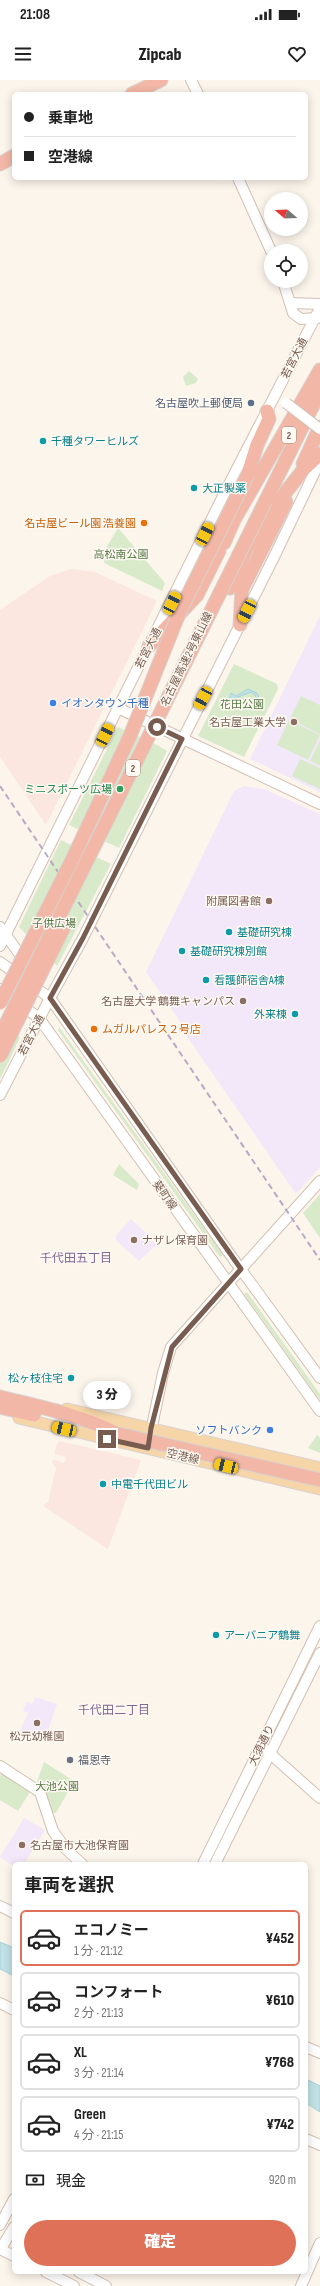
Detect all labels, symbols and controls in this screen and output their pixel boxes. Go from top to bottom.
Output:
text: 21:08 [20,5,50,24]
icon: menu [12,43,34,65]
icon: heart [286,43,308,65]
text: Zipcab [138,44,182,65]
text: 乗車地 [48,109,93,128]
text: 空港線 [48,148,93,167]
north arrow [264,192,308,236]
map controls [264,192,308,288]
button: locate [264,244,308,288]
street label: 若宮大通 [279,336,310,381]
place label: 名古屋吹上郵便局 [155,397,243,410]
marker: 名古屋吹上郵便局 [246,398,256,408]
road number: 2 [282,427,296,443]
place label: 千種タワーヒルズ [51,435,139,448]
marker: 千種タワーヒルズ [38,436,48,446]
place label: 大正製薬 [202,482,246,495]
marker: 大正製薬 [189,483,199,493]
place label: 名古屋ビール園 浩養園 [24,517,136,530]
marker: 名古屋ビール園 浩養園 [139,518,149,528]
car [194,521,216,547]
park label: 高松南公園 [94,548,149,561]
car [161,590,183,616]
car [236,598,258,624]
street label: 名古屋高速2号東山線 [158,610,215,709]
street label: 若宮大通 [133,626,164,671]
car [192,685,214,711]
place label: イオンタウン千種 [61,697,149,710]
marker: イオンタウン千種 [48,698,58,708]
park label: 花田公園 [220,698,264,711]
place label: 名古屋工業大学 [209,716,286,729]
marker: 名古屋工業大学 [289,717,299,727]
route start [148,718,166,736]
car [94,722,116,748]
road number: 2 [126,760,140,776]
place label: ミニスポーツ広場 [24,783,112,796]
marker: ミニスポーツ広場 [115,784,125,794]
place label: 附属図書館 [206,895,261,908]
marker: 附属図書館 [264,896,274,906]
park label: 子供広場 [32,917,76,930]
place label: 基礎研究棟 [237,926,292,939]
marker: 基礎研究棟 [224,927,234,937]
place label: 基礎研究棟別館 [190,945,267,958]
marker: 基礎研究棟別館 [177,946,187,956]
place label: 看護師宿舎A棟 [214,974,285,987]
marker: 看護師宿舎A棟 [201,975,211,985]
place label: 名古屋大学 鶴舞キャンパス [101,995,235,1008]
marker: 名古屋大学 鶴舞キャンパス [238,996,248,1006]
place label: 外来棟 [254,1008,287,1021]
marker: 外来棟 [290,1009,300,1019]
street label: 若宮大通 [16,1013,47,1058]
place label: ムガルパレス２号店 [102,1023,201,1036]
marker: ムガルパレス２号店 [89,1024,99,1034]
street label: 葵町線 [150,1178,179,1213]
place label: ナザレ保育園 [142,1234,208,1247]
marker: ナザレ保育園 [129,1235,139,1245]
district label: 千代田五丁目 [40,1251,112,1266]
place label: 松ヶ枝住宅 [8,1372,63,1385]
marker: 松ヶ枝住宅 [66,1373,76,1383]
callout: 3 分 [83,1381,131,1409]
text: 3 分 [97,1387,118,1403]
car [51,1420,77,1438]
place label: ソフトバンク [195,1424,262,1437]
marker: ソフトバンク [265,1425,275,1435]
route end [98,1430,116,1448]
street label: 空港線 [165,1446,200,1467]
car [213,1457,239,1475]
place label: 中電千代田ビル [111,1478,188,1491]
marker: 中電千代田ビル [98,1479,108,1489]
place label: アーバニア鶴舞 [224,1629,300,1642]
marker: アーバニア鶴舞 [211,1630,221,1640]
district label: 千代田二丁目 [78,1703,150,1718]
marker: 松元幼稚園 [32,1718,42,1728]
street label: 大須通り [246,1723,277,1768]
place label: 松元幼稚園 [10,1730,65,1743]
place label: 福恩寺 [78,1754,111,1767]
marker: 福恩寺 [65,1755,75,1765]
park label: 大池公園 [35,1780,79,1793]
place label: 名古屋市大池保育園 [30,1839,129,1852]
marker: 名古屋市大池保育園 [17,1840,27,1850]
text: 車両を選択 [24,1875,114,1896]
icon: car [26,1920,62,1956]
text: エコノミー [74,1921,149,1940]
text: ¥452 [266,1929,294,1948]
text: 1 分 · 21:12 [74,1943,123,1959]
icon: car [26,1982,62,2018]
text: コンフォート [74,1983,164,2002]
text: ¥610 [265,1991,294,2010]
text: 2 分 · 21:13 [74,2005,124,2021]
text: XL [74,2043,87,2062]
icon: car [26,2044,62,2080]
text: ¥768 [265,2053,294,2072]
text: 3 分 · 21:14 [74,2065,124,2081]
text: Green [74,2105,106,2124]
icon: car [26,2106,62,2142]
text: ¥742 [266,2115,294,2134]
text: 4 分 · 21:15 [74,2127,123,2143]
icon: cash [24,2169,46,2191]
text: 現金 [56,2172,86,2191]
text: 920 m [269,2172,296,2188]
button: 確定 [24,2220,296,2266]

